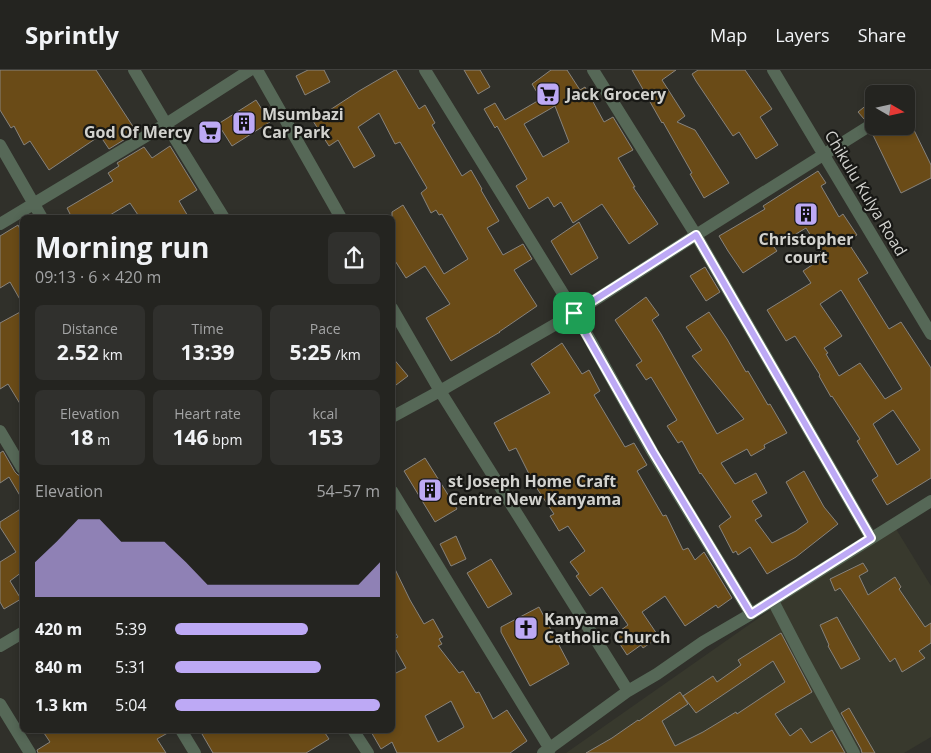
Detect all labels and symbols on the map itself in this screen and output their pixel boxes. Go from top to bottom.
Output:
supermarket icon: Jack Grocery [535,81,561,107]
place label: Jack Grocery [564,83,667,105]
north arrow [865,85,915,135]
place label: Msumbazi Car Park [262,103,344,143]
building icon: Msumbazi Car Park [231,110,257,136]
supermarket icon: God Of Mercy [197,119,223,145]
place label: God Of Mercy [84,121,193,143]
street label: Chikulu Kulya Road [820,126,912,260]
building icon: Christopher court [793,201,819,227]
place label: Christopher court [758,228,854,268]
pin [553,292,595,334]
place label: st Joseph Home Craft Centre New Kanyama [448,470,621,510]
building icon: st Joseph Home Craft Centre New Kanyama [417,477,443,503]
place label: Kanyama Catholic Church [544,608,671,648]
church icon: Kanyama Catholic Church [513,615,539,641]

